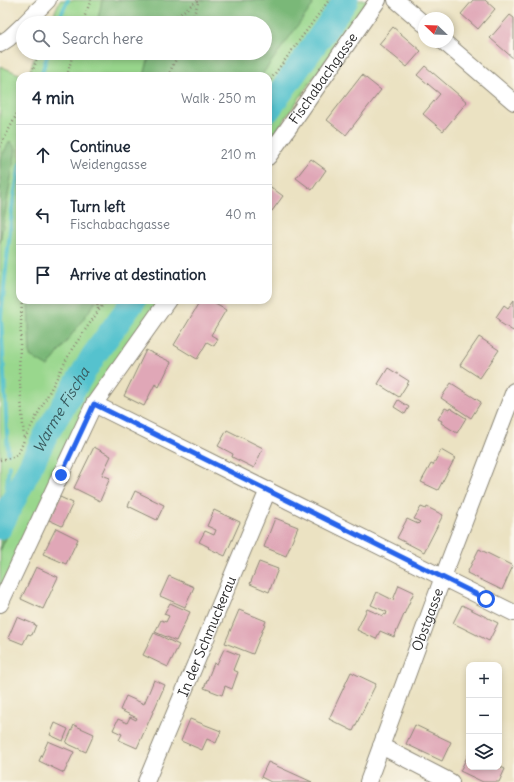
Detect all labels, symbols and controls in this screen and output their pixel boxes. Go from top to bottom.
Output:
north arrow [418,12,454,48]
search box [16,16,272,60]
icon: search [30,27,52,49]
text: Search here [62,29,143,48]
street label: Fischabachgasse [285,29,361,128]
text: 4 min [32,87,74,109]
text: Walk · 250 m [181,90,256,107]
text: Continue [70,137,131,156]
icon: ahead [32,144,54,166]
text: 210 m [221,146,256,163]
text: Weidengasse [70,156,147,173]
text: Turn left [70,197,125,216]
icon: left [32,204,54,226]
text: 40 m [225,206,256,223]
text: Fischabachgasse [70,216,170,233]
icon: arrive [32,264,54,286]
text: Arrive at destination [70,265,206,284]
water label: Warme Fischa [29,362,94,456]
route end [52,466,70,484]
street label: In der Schmuckerau [174,573,240,699]
street label: Obstgasse [408,586,447,654]
route start [477,590,495,608]
map controls [466,662,502,770]
button: + [466,662,502,698]
button: − [466,698,502,734]
button: layers [466,734,502,770]

